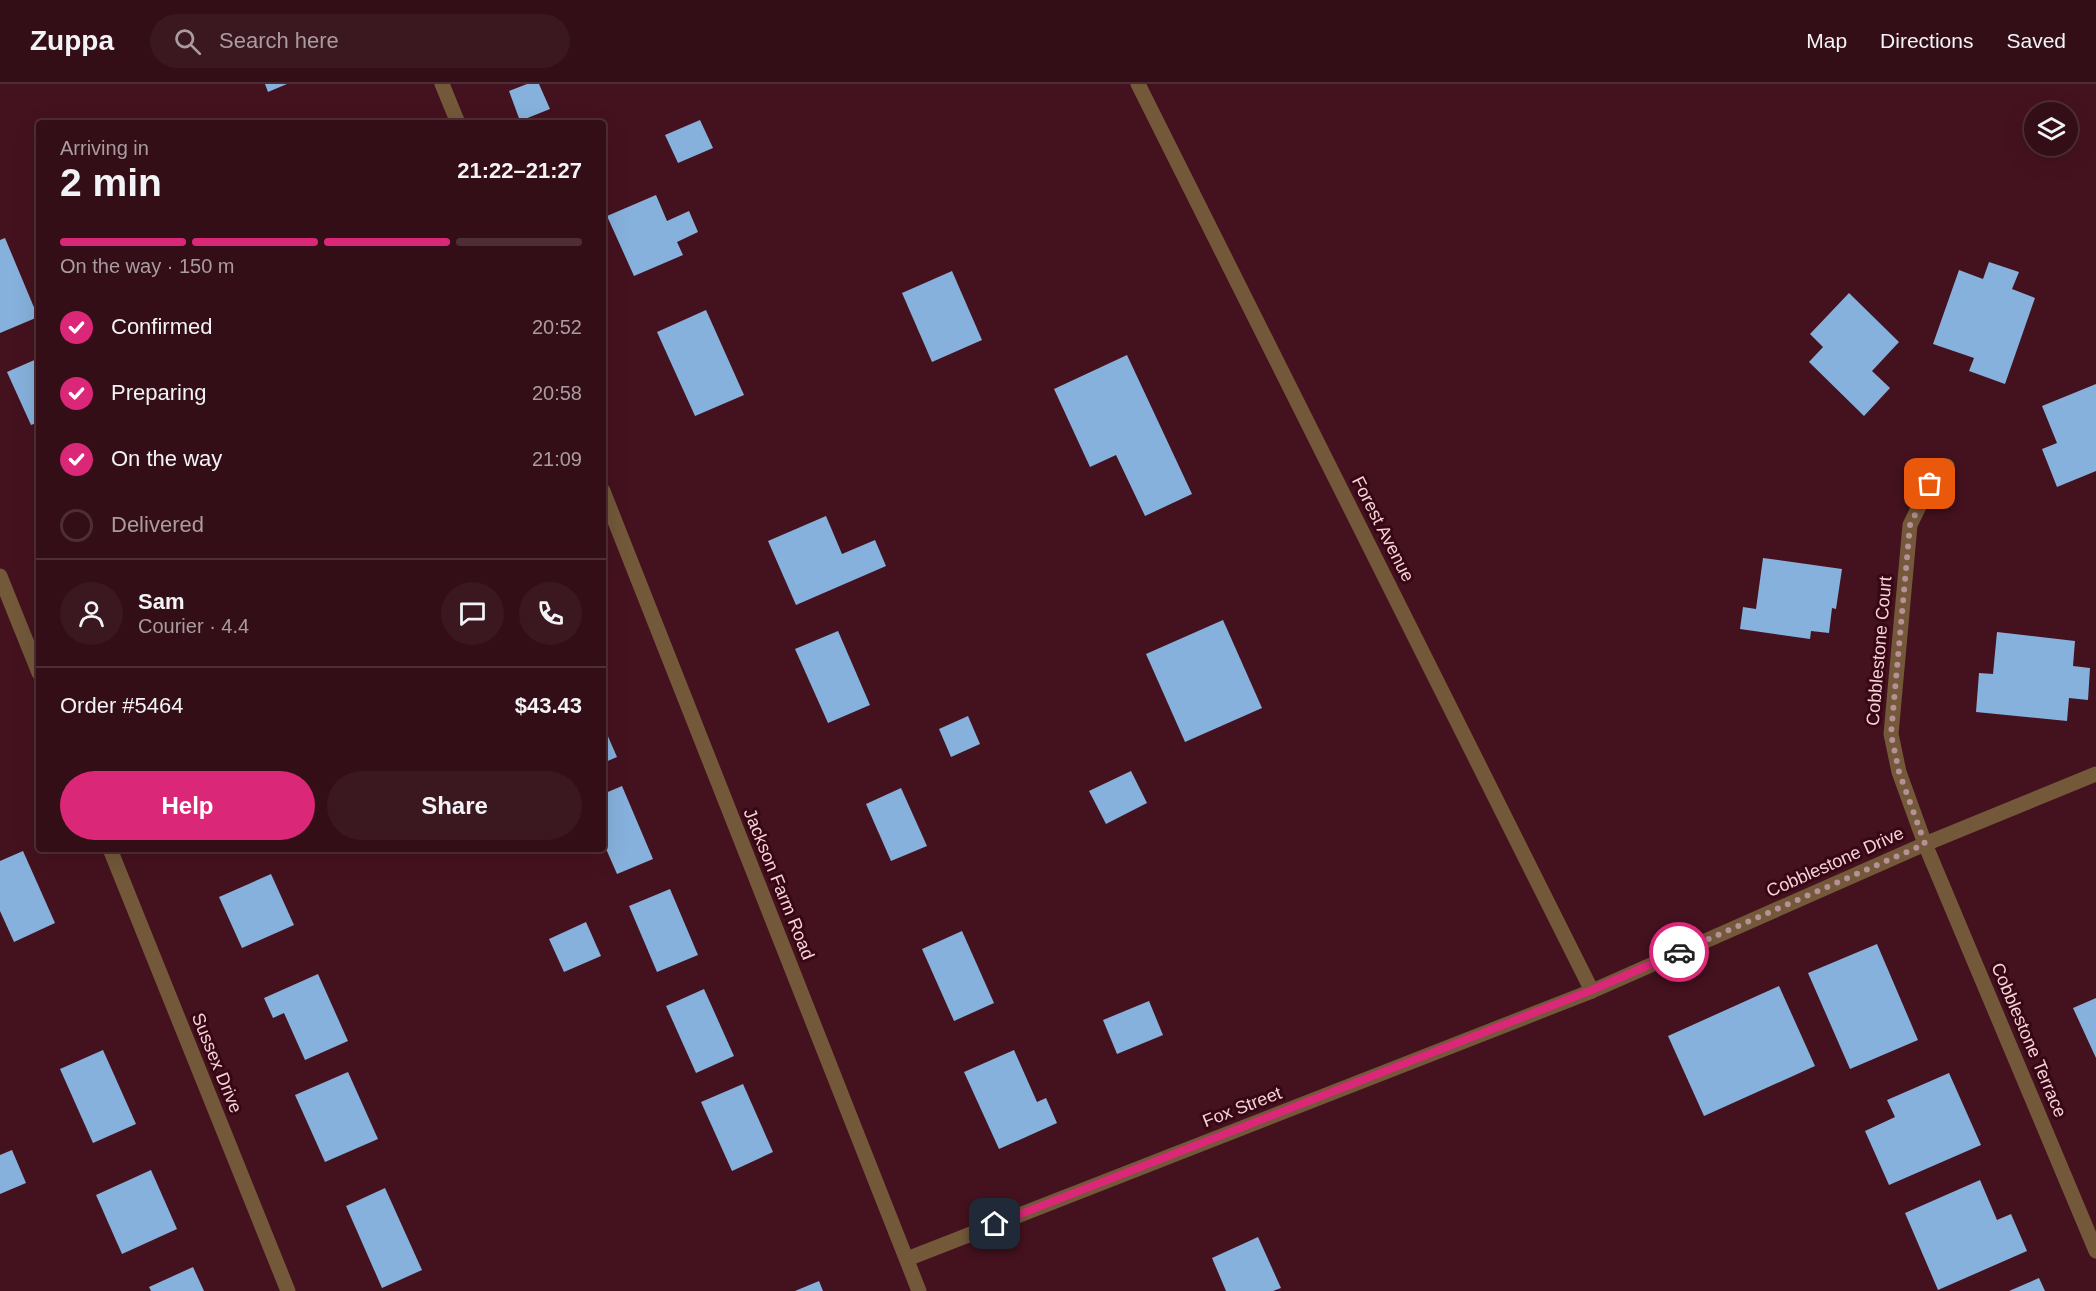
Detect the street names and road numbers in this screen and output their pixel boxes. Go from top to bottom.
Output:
street label: Forest Avenue [1348,473,1418,585]
street label: Cobblestone Court [1862,575,1896,727]
street label: Jackson Farm Road [740,806,818,962]
street label: Cobblestone Drive [1763,823,1907,901]
street label: Cobblestone Terrace [1987,960,2071,1120]
street label: Sussex Drive [188,1010,246,1116]
street label: Fox Street [1200,1083,1284,1131]

